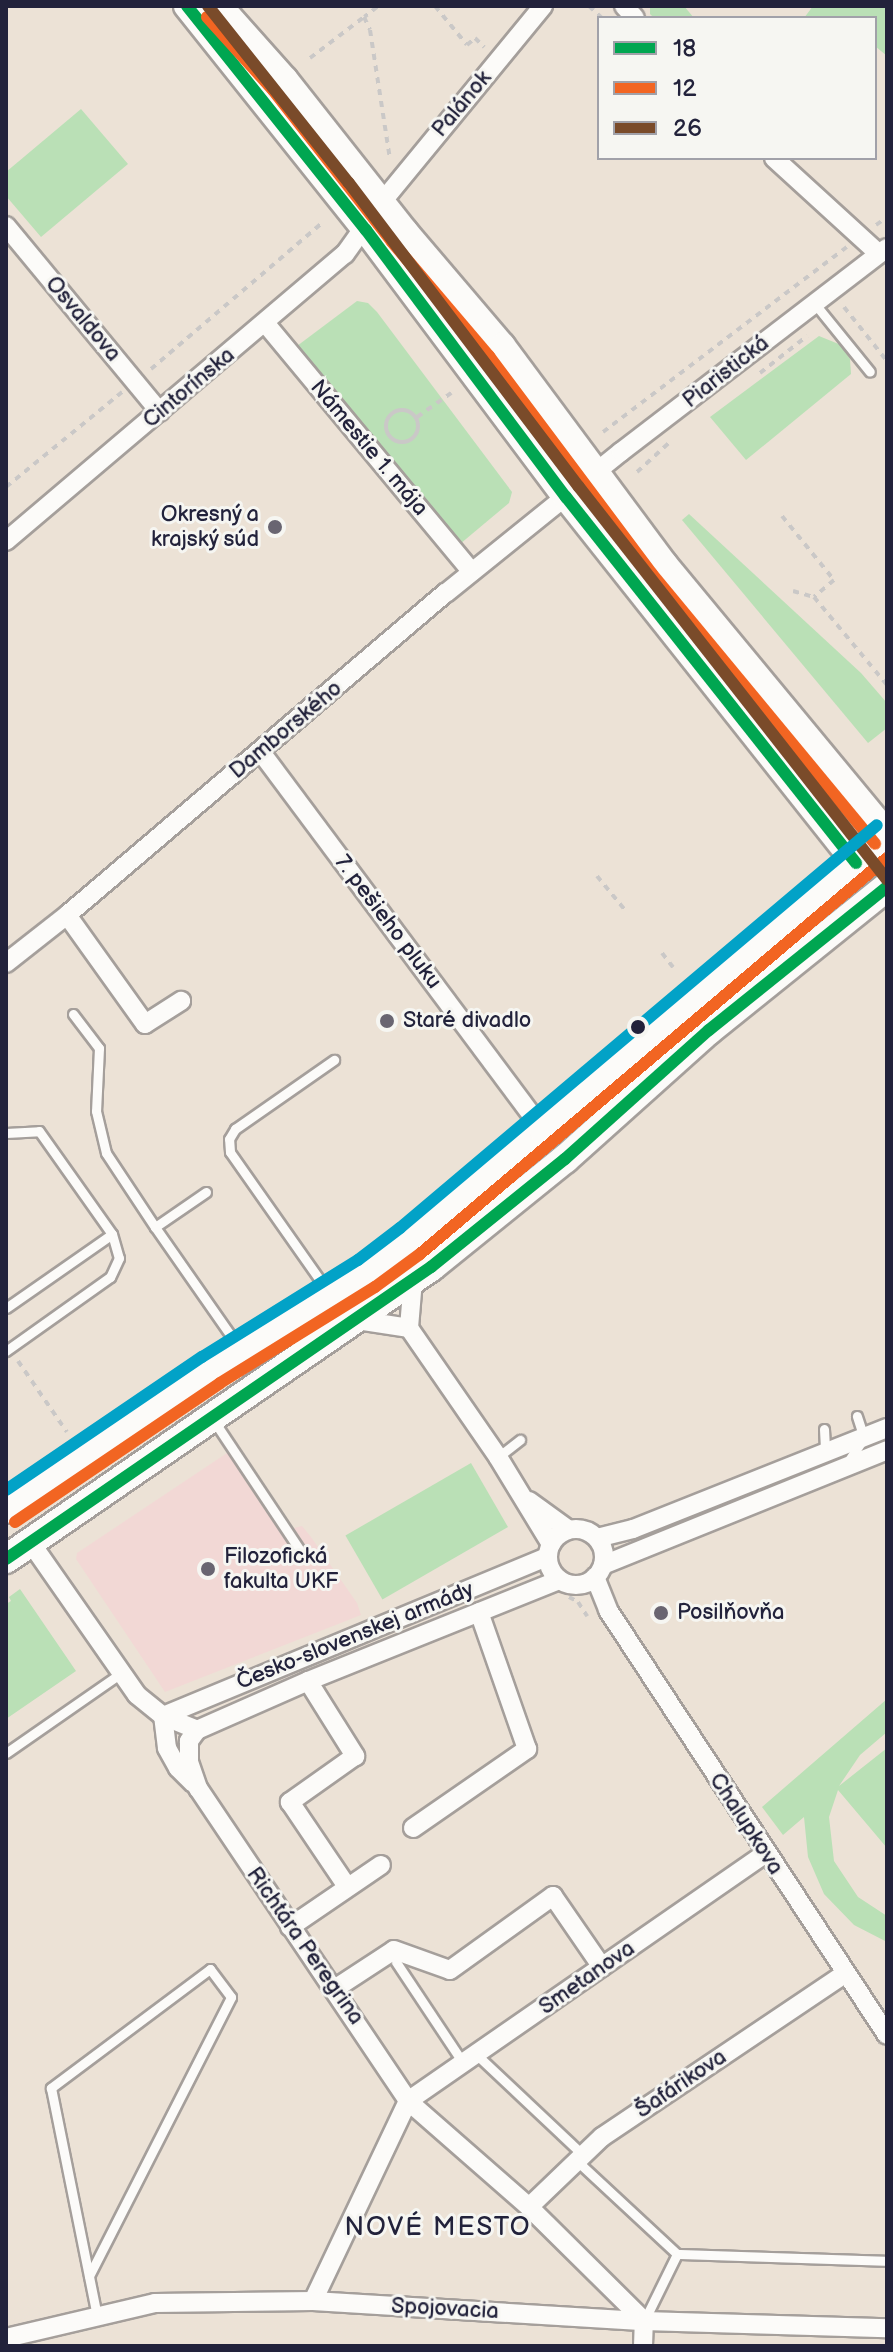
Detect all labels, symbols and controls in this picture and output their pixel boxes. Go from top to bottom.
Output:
legend [597,16,877,160]
text: 18 [673,34,696,63]
street label: Palánok [427,66,497,142]
text: 12 [673,74,696,103]
text: 26 [673,114,702,143]
street label: Osvaldova [40,271,126,367]
street label: Piaristická [678,330,774,414]
street label: Cintorínska [138,342,240,434]
street label: Námestie 1. mája [305,375,433,521]
place label: Okresný a krajský súd [149,501,259,552]
marker: Okresný a krajský súd [266,518,284,536]
street label: Damborského [224,675,348,785]
street label: 7. pešieho pluku [329,850,447,994]
place label: Staré divadlo [403,1008,531,1034]
marker: Staré divadlo [378,1012,396,1030]
unlabelled marker [630,1019,646,1035]
place label: Filozofická fakulta UKF [224,1543,338,1594]
marker: Filozofická fakulta UKF [199,1560,217,1578]
street label: Česko-slovenskej armády [233,1576,477,1696]
place label: Posilňovňa [677,1600,785,1626]
marker: Posilňovňa [652,1604,670,1622]
street label: Chalupkova [703,1768,789,1880]
street label: Richtára Peregrina [241,1862,369,2030]
street label: Smetanova [534,1935,640,2021]
street label: Šafárikova [630,2044,732,2124]
district label: NOVÉ MESTO [344,2212,532,2244]
street label: Spojovacia [390,2293,500,2325]

